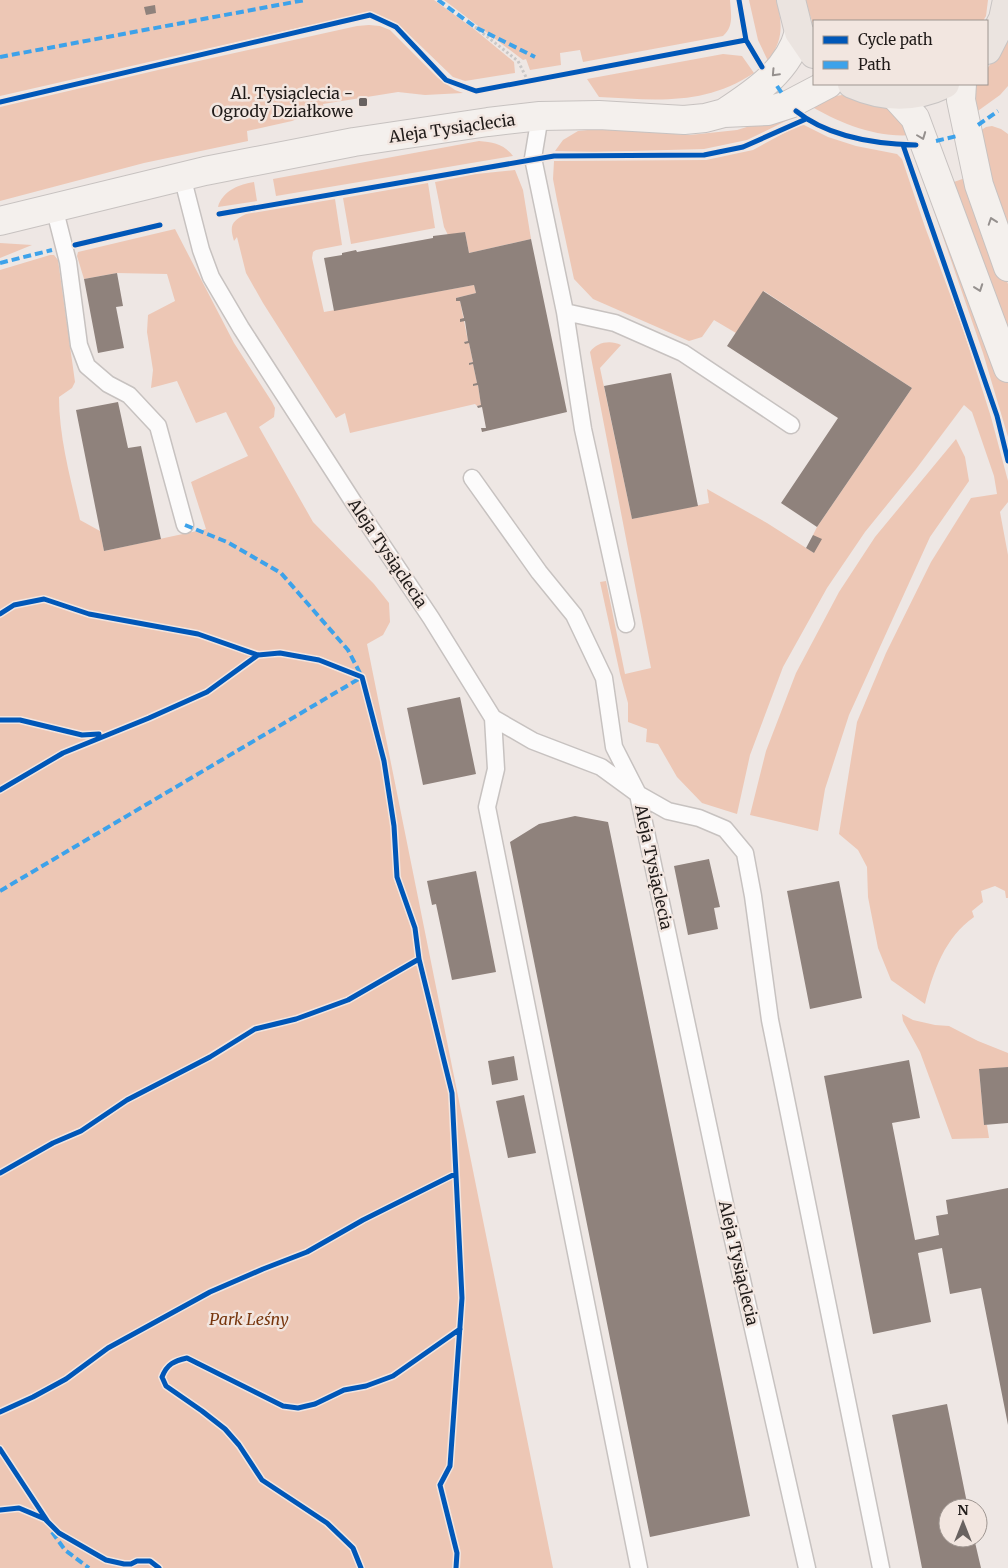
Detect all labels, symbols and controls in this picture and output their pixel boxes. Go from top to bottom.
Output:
legend [813,20,988,85]
text: Cycle path [858,30,933,49]
text: Path [858,55,891,74]
one-way arrow [772,68,781,77]
place label: Al. Tysiąclecia - Ogrody Działkowe [212,83,353,121]
marker: Al. Tysiąclecia - Ogrody Działkowe [357,96,369,108]
street label: Aleja Tysiąclecia [387,109,517,147]
one-way arrow [916,131,926,140]
one-way arrow [987,218,997,226]
one-way arrow [973,283,983,292]
street label: Aleja Tysiąclecia [344,494,432,612]
street label: Aleja Tysiąclecia [631,802,677,932]
street label: Aleja Tysiąclecia [715,1198,763,1328]
park label: Park Leśny [209,1309,289,1329]
north arrow [938,1498,988,1548]
text: N [957,1501,969,1519]

